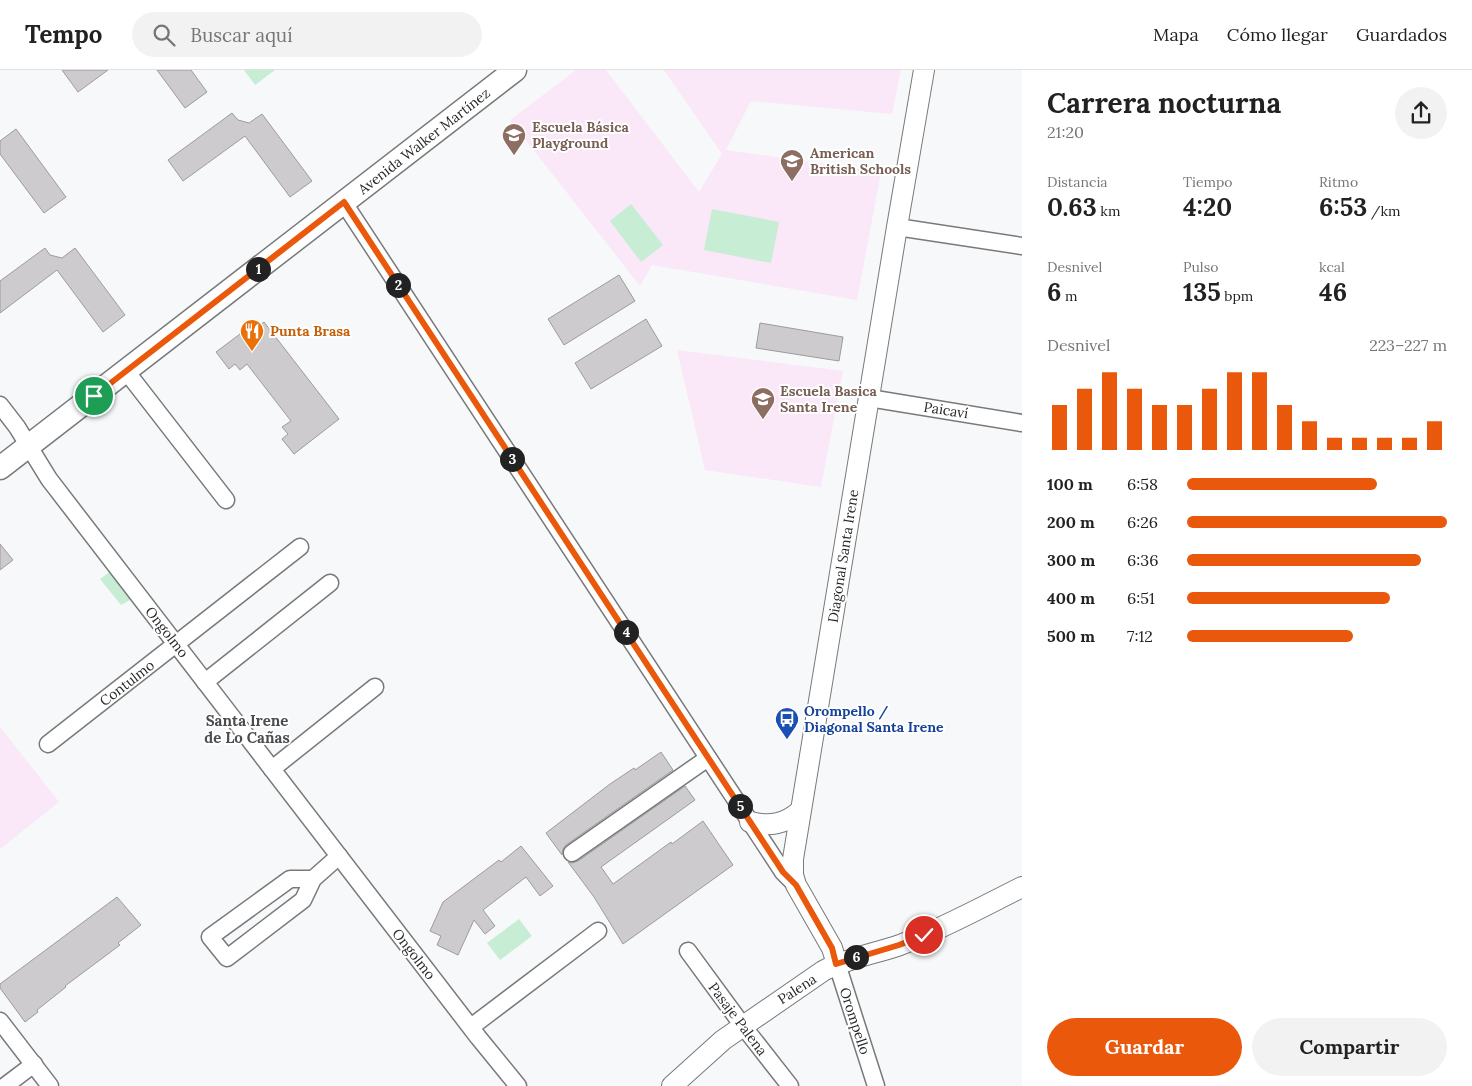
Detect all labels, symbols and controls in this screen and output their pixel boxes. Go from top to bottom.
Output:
search box [132,12,482,57]
text: Tempo [25,19,102,50]
icon: search [150,21,178,49]
text: Buscar aquí [190,23,293,47]
text: Mapa [1153,23,1199,46]
text: Cómo llegar [1227,23,1328,46]
text: Guardados [1356,23,1447,46]
street label: Avenida Walker Martínez [354,84,494,199]
text: Carrera nocturna [1047,85,1281,121]
button: share [1395,87,1447,139]
place label: Escuela Básica Playground [532,118,629,152]
school or university icon: Escuela Básica Playground [501,122,527,156]
text: 21:20 [1047,122,1084,142]
place label: American British Schools [810,144,911,178]
school or university icon: American British Schools [779,148,805,182]
text: Distancia [1047,173,1108,191]
text: Tiempo [1183,173,1233,191]
text: Ritmo [1319,173,1358,191]
text: 0.63 [1047,191,1097,223]
text: 4:20 [1183,191,1232,223]
text: 6:53 [1319,191,1367,223]
text: km [1097,202,1120,220]
text: /km [1367,202,1401,220]
pin: 1 [246,256,270,282]
text: Desnivel [1047,258,1102,276]
text: Pulso [1183,258,1218,276]
text: kcal [1319,258,1345,276]
text: 1 [256,260,261,278]
pin: 2 [386,272,410,298]
text: 2 [395,276,402,294]
text: 6 [1047,276,1061,308]
text: 135 [1183,276,1221,308]
text: 46 [1319,276,1347,308]
text: m [1061,287,1078,305]
text: bpm [1221,287,1253,305]
restaurant icon: Punta Brasa [239,318,265,352]
place label: Punta Brasa [270,322,351,340]
text: Desnivel [1047,335,1110,355]
text: 223–227 m [1369,335,1447,355]
pin [73,375,115,417]
icon: arrive [80,382,108,410]
place label: Escuela Basica Santa Irene [780,382,877,416]
school or university icon: Escuela Basica Santa Irene [750,386,776,420]
street label: Paicaví [922,398,970,422]
pin: 3 [500,446,524,472]
text: 3 [509,450,516,468]
text: 100 m [1047,474,1093,494]
text: 6:58 [1127,474,1158,494]
street label: Diagonal Santa Irene [824,488,862,624]
text: 200 m [1047,512,1095,532]
text: 6:26 [1127,512,1158,532]
text: 300 m [1047,550,1095,570]
text: 6:36 [1127,550,1158,570]
text: 400 m [1047,588,1095,608]
text: 6:51 [1127,588,1155,608]
street label: Ongolmo [141,603,193,661]
pin: 4 [614,620,638,644]
text: 4 [623,623,630,641]
text: 500 m [1047,626,1095,646]
text: 7:12 [1127,626,1153,646]
street label: Contulmo [96,656,158,710]
place label: Orompello / Diagonal Santa Irene [804,702,944,736]
bus stop icon: Orompello / Diagonal Santa Irene [774,706,800,740]
district label: Santa Irene de Lo Cañas [204,711,290,747]
pin: 5 [728,794,752,818]
text: 5 [737,797,744,815]
pin [903,914,945,956]
icon: check [910,921,938,949]
street label: Ongolmo [388,925,440,983]
pin: 6 [844,944,868,970]
text: 6 [852,948,861,966]
street label: Palena [774,970,820,1008]
street label: Pasaje Palena [705,979,771,1059]
street label: Orompello [836,985,874,1057]
button: Guardar [1047,1018,1242,1076]
button: Compartir [1252,1018,1447,1076]

